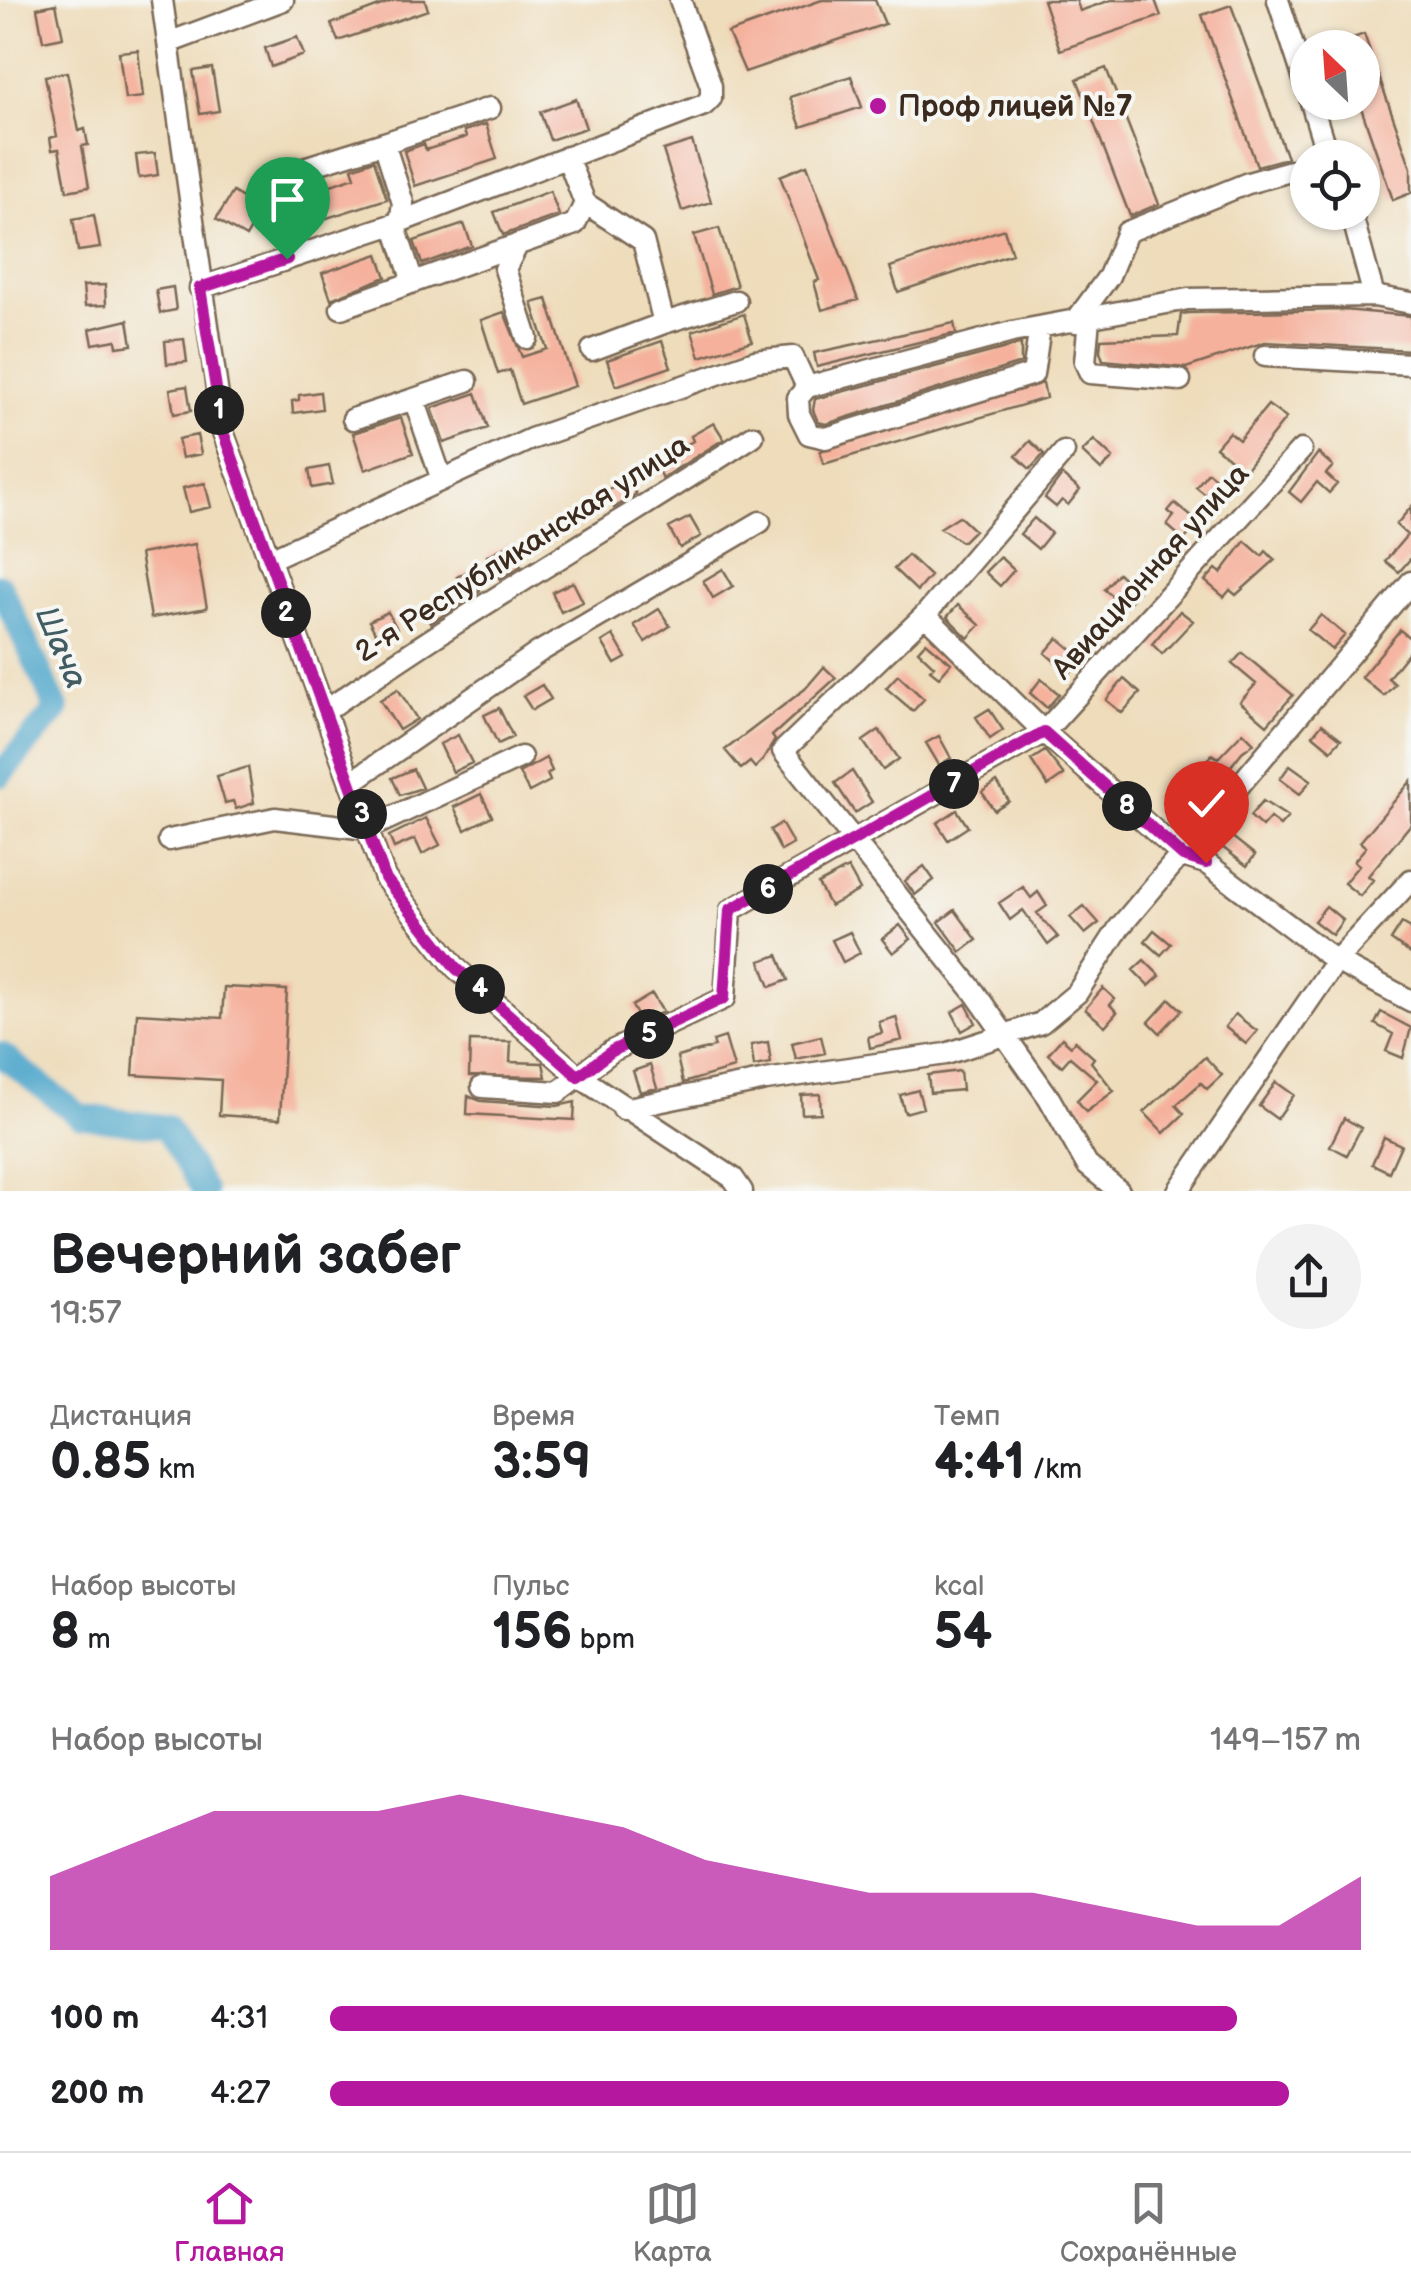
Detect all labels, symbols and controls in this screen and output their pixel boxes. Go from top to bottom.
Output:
north arrow [1290,30,1380,120]
map controls [1290,30,1380,230]
place label: Проф лицей №7 [898,89,1132,125]
marker: Проф лицей №7 [867,95,889,117]
button: locate [1290,140,1380,230]
pin [245,157,330,260]
icon: arrive [260,172,315,227]
pin: 1 [194,385,244,435]
text: 1 [213,393,225,426]
street label: 2-я Республиканская улица [349,427,697,670]
street label: Авиационная улица [1044,456,1257,688]
pin: 2 [261,588,311,638]
text: 2 [278,596,294,629]
water label: Шача [26,601,95,695]
pin: 7 [929,759,979,809]
pin [1164,761,1249,864]
text: 7 [946,767,962,800]
icon: check [1179,776,1234,831]
pin: 8 [1102,781,1152,831]
pin: 3 [337,789,387,839]
text: 8 [1119,789,1135,822]
text: 3 [354,797,370,830]
pin: 6 [743,864,793,914]
text: 6 [760,872,776,905]
pin: 4 [455,964,505,1014]
text: 4 [472,972,488,1005]
pin: 5 [624,1009,674,1059]
text: 5 [641,1017,657,1050]
text: Вечерний забег [50,1223,461,1290]
button: share [1256,1224,1361,1329]
text: 19:57 [50,1294,121,1333]
text: Дистанция [50,1400,192,1433]
text: Время [492,1400,575,1433]
text: Темп [934,1400,1001,1433]
text: 0.85 [50,1433,151,1493]
text: 3:59 [492,1433,591,1493]
text: 4:41 [934,1433,1025,1493]
text: km [151,1453,196,1486]
text: /km [1025,1453,1082,1486]
text: Набор высоты [50,1570,236,1603]
text: Пульс [492,1570,569,1603]
text: kcal [934,1570,984,1603]
text: 8 [50,1603,80,1663]
text: 156 [492,1603,572,1663]
text: 54 [934,1603,992,1663]
text: m [80,1623,111,1656]
text: bpm [572,1623,635,1656]
text: Набор высоты [50,1721,263,1760]
text: 149–157 m [1210,1721,1361,1760]
text: 100 m [50,1999,139,2038]
text: 4:31 [210,1999,268,2038]
text: 200 m [50,2074,144,2113]
text: 4:27 [210,2074,271,2113]
tab: Главная [174,2176,285,2269]
tab: Карта [633,2176,712,2269]
tab: Сохранённые [1060,2176,1237,2269]

